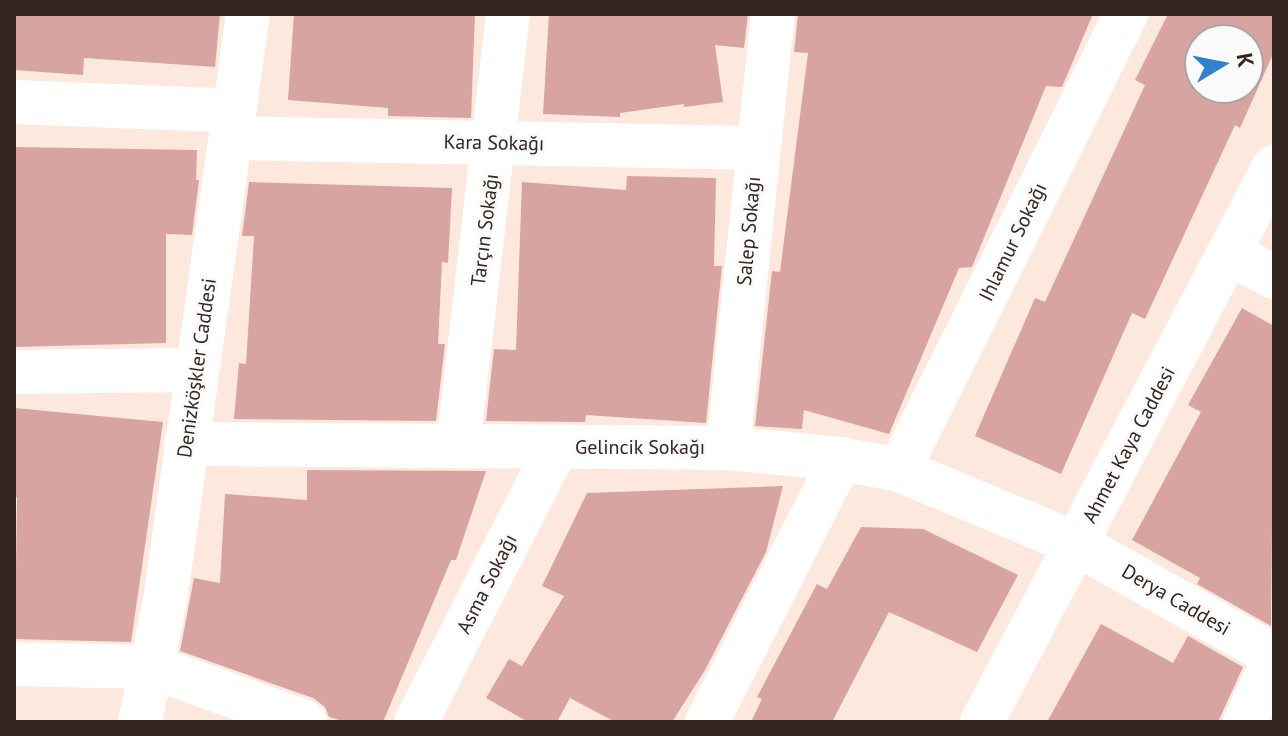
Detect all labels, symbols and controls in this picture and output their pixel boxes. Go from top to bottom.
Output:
north arrow [1184,24,1264,104]
text: K [1231,51,1261,69]
street label: Kara Sokağı [444,130,544,156]
street label: Tarçın Sokağı [466,172,504,288]
street label: Salep Sokağı [732,175,766,287]
street label: Ihlamur Sokağı [974,179,1052,305]
street label: Denizköşkler Caddesi [173,277,221,459]
street label: Ahmet Kaya Caddesi [1078,363,1180,527]
street label: Gelincik Sokağı [575,435,705,459]
street label: Asma Sokağı [452,530,522,638]
street label: Derya Caddesi [1118,559,1234,641]

